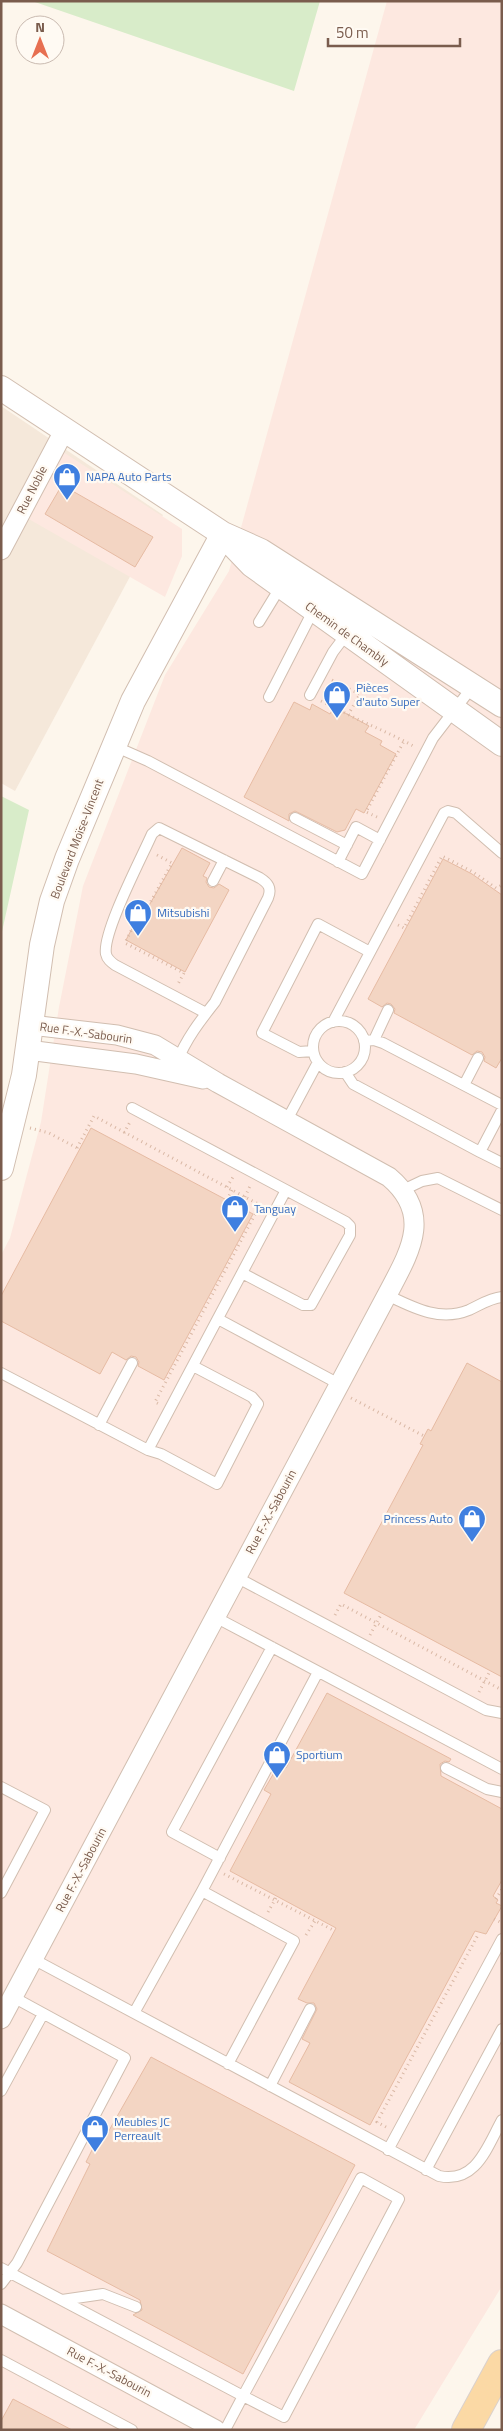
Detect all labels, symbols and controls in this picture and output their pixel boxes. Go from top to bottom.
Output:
north arrow [15,15,65,65]
scale bar [328,15,460,47]
text: N [35,16,45,37]
text: 50 m [336,21,369,44]
street label: Rue Noble [11,462,52,517]
shop icon: NAPA Auto Parts [52,462,82,501]
place label: NAPA Auto Parts [86,467,172,486]
street label: Chemin de Chambly [301,597,393,671]
place label: Pièces d'auto Super [356,678,420,711]
shop icon: Pièces d'auto Super [322,680,352,719]
street label: Boulevard Moïse-Vincent [45,775,108,901]
shop icon: Mitsubishi [123,898,153,937]
place label: Mitsubishi [157,903,209,922]
street label: Rue F.-X.-Sabourin [38,1017,134,1048]
shop icon: Tanguay [220,1194,250,1233]
place label: Tanguay [254,1199,296,1218]
street label: Rue F.-X.-Sabourin [240,1466,301,1557]
shop icon: Princess Auto [457,1504,487,1543]
place label: Princess Auto [384,1509,453,1528]
shop icon: Sportium [262,1740,292,1779]
place label: Sportium [296,1745,343,1764]
street label: Rue F.-X.-Sabourin [50,1824,111,1915]
place label: Meubles JC Perreault [114,2112,170,2145]
shop icon: Meubles JC Perreault [80,2114,110,2153]
street label: Rue F.-X.-Sabourin [64,2341,155,2402]

